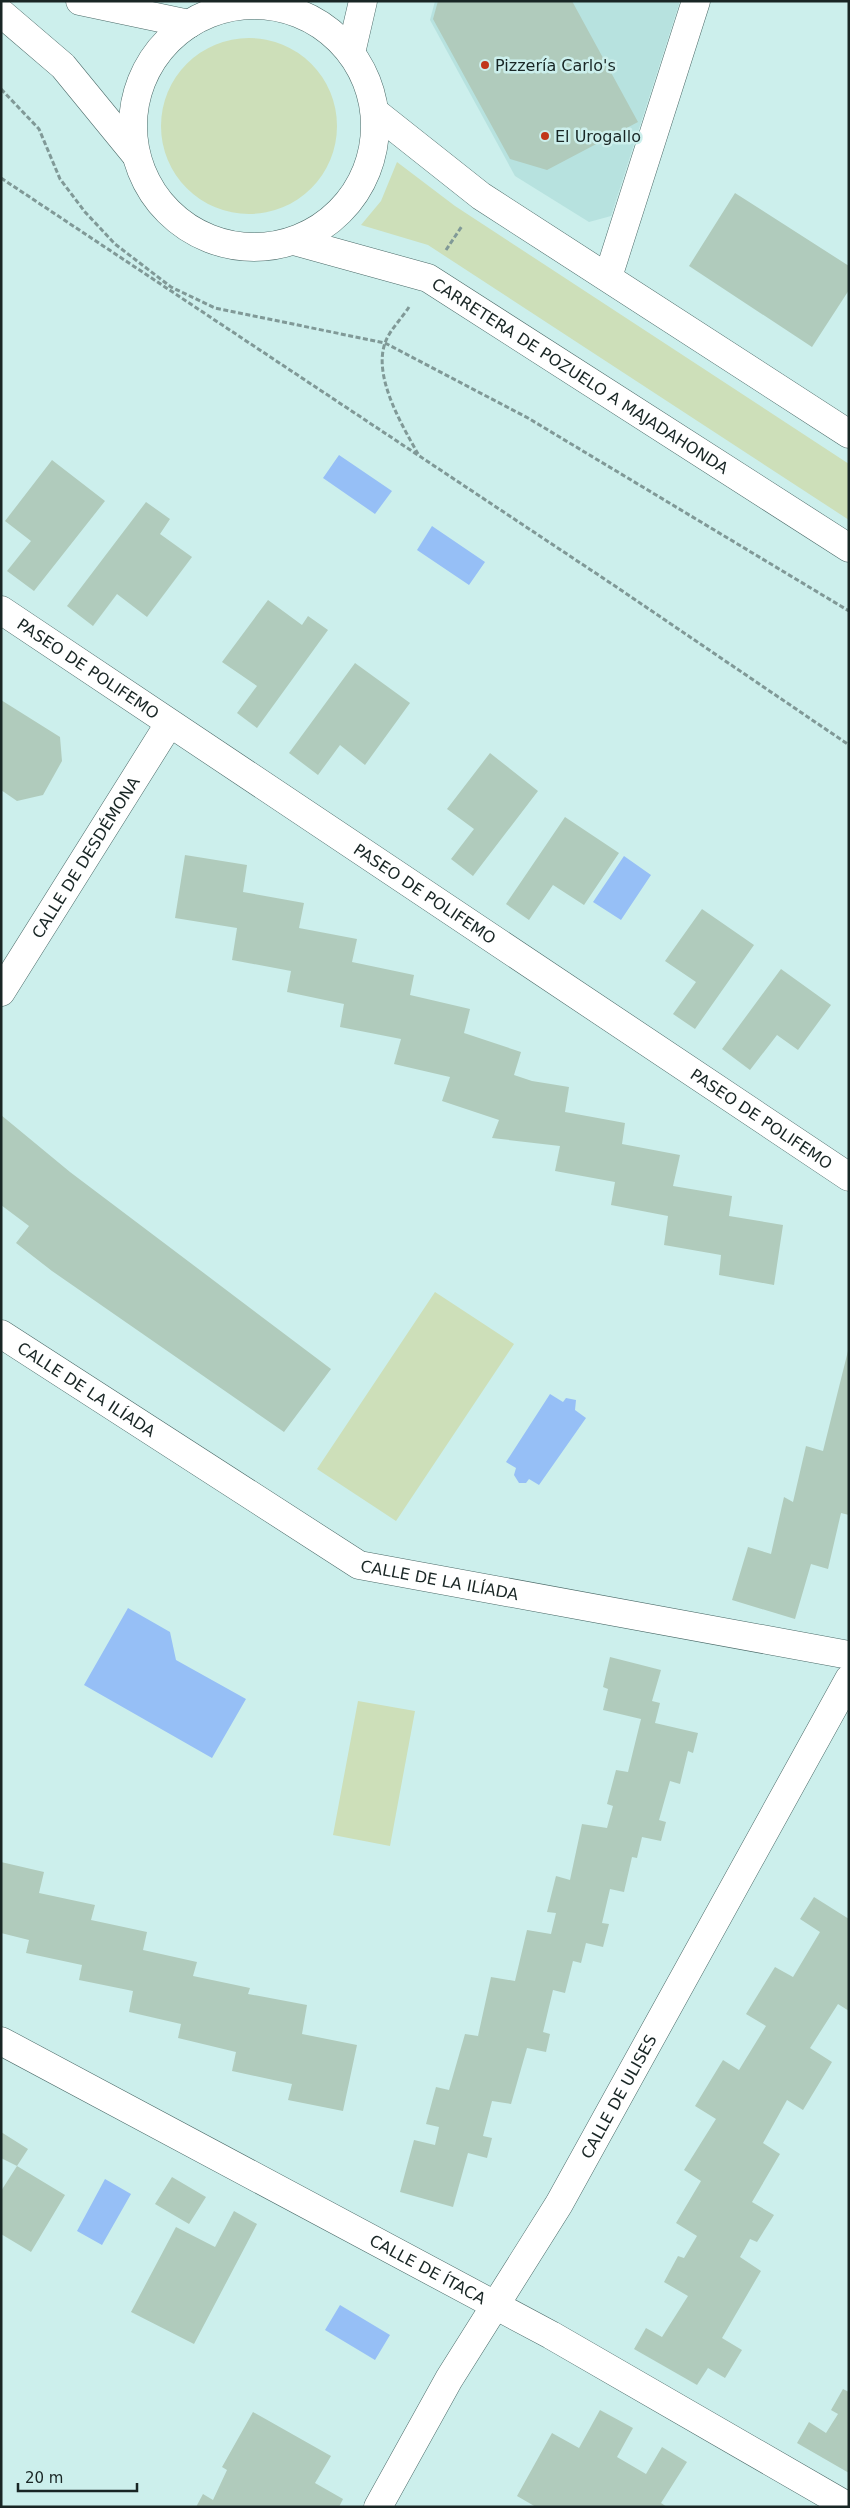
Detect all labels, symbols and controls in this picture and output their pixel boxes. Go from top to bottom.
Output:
place label: Pizzería Carlo's [495,56,616,75]
marker: Pizzería Carlo's [479,59,491,71]
place label: El Urogallo [555,127,641,146]
marker: El Urogallo [539,130,551,142]
street label: CARRETERA DE POZUELO A MAJADAHONDA [428,274,732,478]
street label: PASEO DE POLIFEMO [13,615,163,723]
street label: CALLE DE DESDÉMONA [28,773,144,942]
street label: PASEO DE POLIFEMO [350,840,499,948]
street label: PASEO DE POLIFEMO [687,1065,836,1173]
street label: CALLE DE LA ILÍADA [14,1338,159,1441]
street label: CALLE DE LA ILÍADA [359,1556,520,1604]
street label: CALLE DE ULISES [577,2031,661,2162]
street label: CALLE DE ÍTACA [366,2231,489,2308]
scale bar [18,2460,136,2492]
text: 20 m [25,2469,63,2487]

